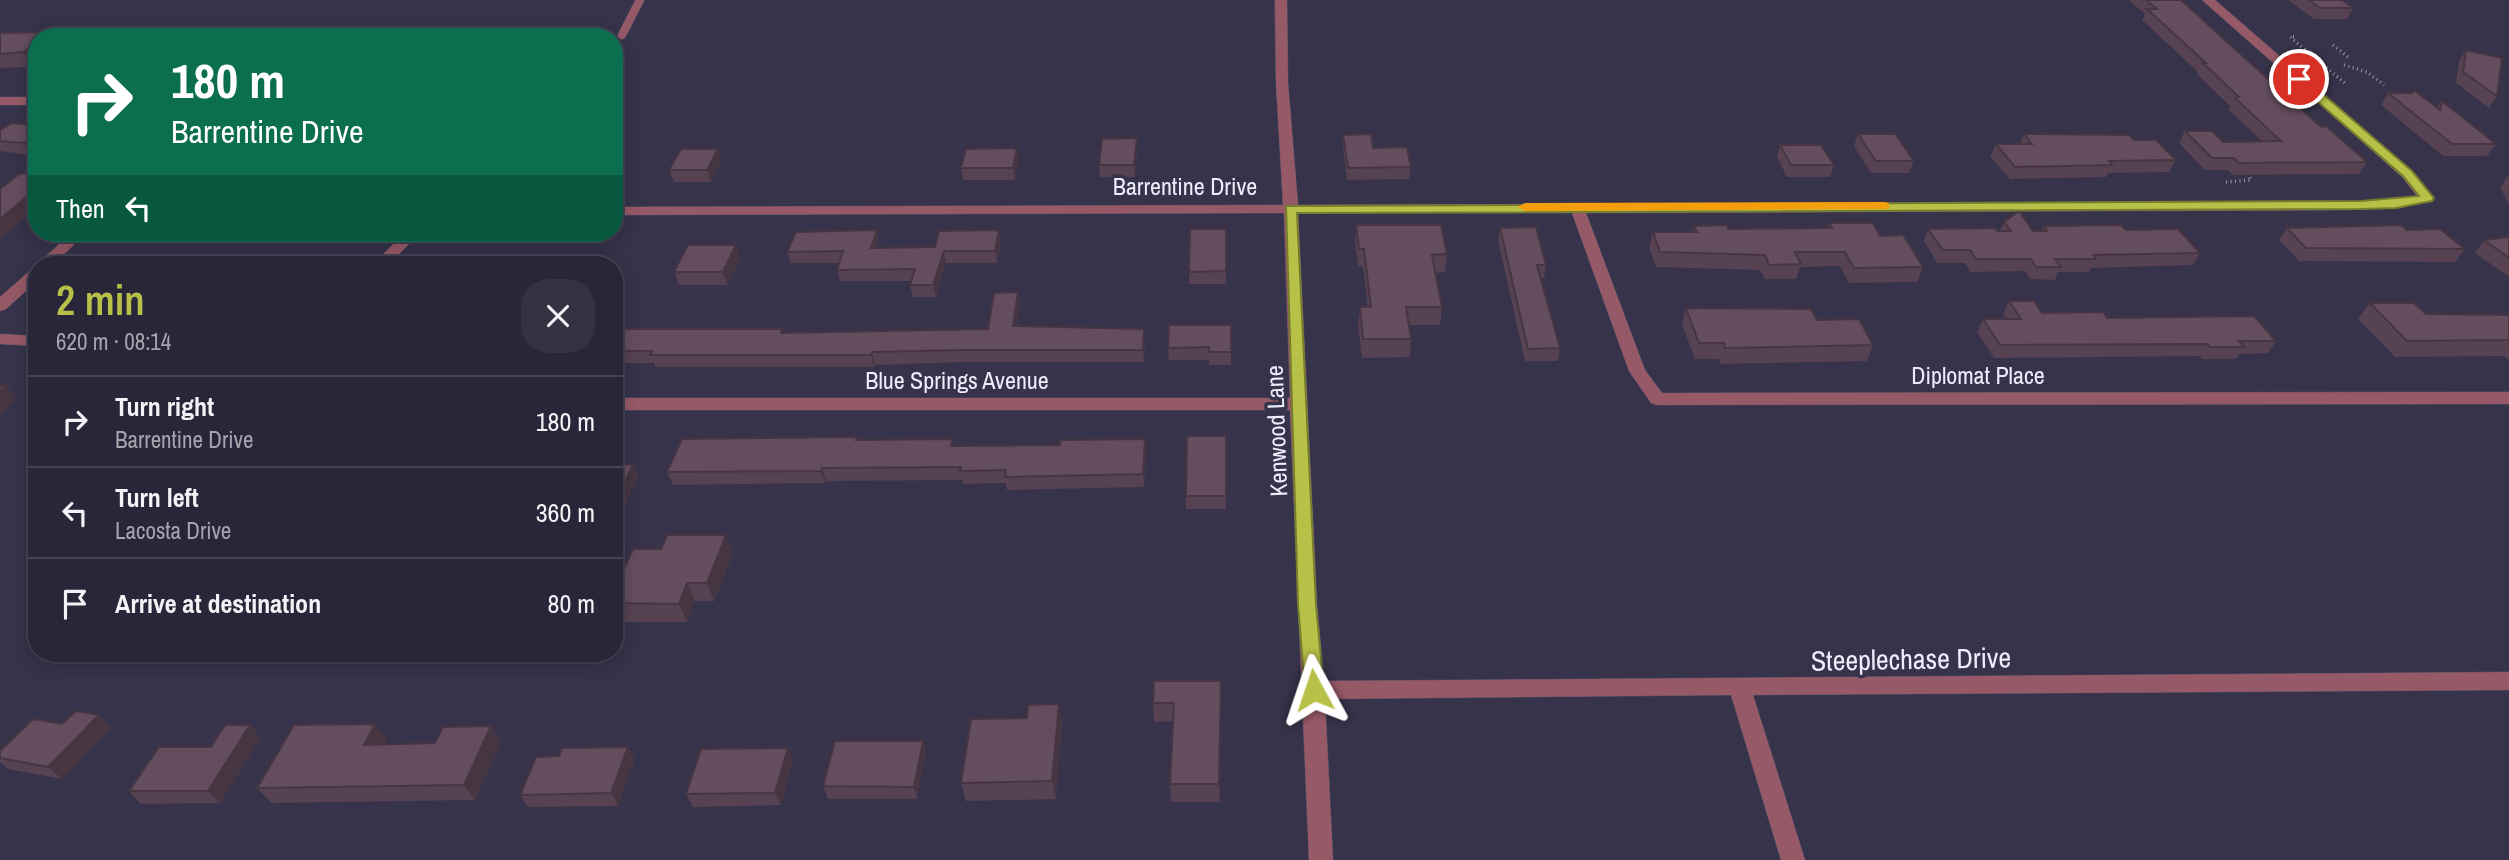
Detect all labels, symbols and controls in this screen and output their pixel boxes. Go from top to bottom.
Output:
text: 180 m [171,47,285,113]
pin [2269,49,2329,109]
icon: right [56,56,147,147]
icon: arrive [2280,60,2318,98]
text: Barrentine Drive [171,110,364,153]
street label: Barrentine Drive [1113,170,1257,202]
icon: left [119,189,157,227]
text: Then [56,191,105,226]
text: 2 min [56,272,145,328]
button: close [521,279,595,353]
text: 620 m · 08:14 [56,326,171,357]
street label: Diplomat Place [1911,359,2045,391]
street label: Blue Springs Avenue [865,364,1049,396]
street label: Kenwood Lane [1258,365,1294,497]
text: Turn right [115,389,214,424]
icon: right [56,403,94,441]
text: 180 m [536,404,595,439]
text: Barrentine Drive [115,424,253,455]
text: Turn left [115,480,199,515]
icon: left [56,494,94,532]
text: 360 m [536,495,595,530]
text: Lacosta Drive [115,515,231,546]
icon: arrive [56,585,94,623]
text: Arrive at destination [115,586,321,621]
text: 80 m [548,586,595,621]
street label: Steeplechase Drive [1810,638,2012,680]
position arrow [1277,653,1351,727]

